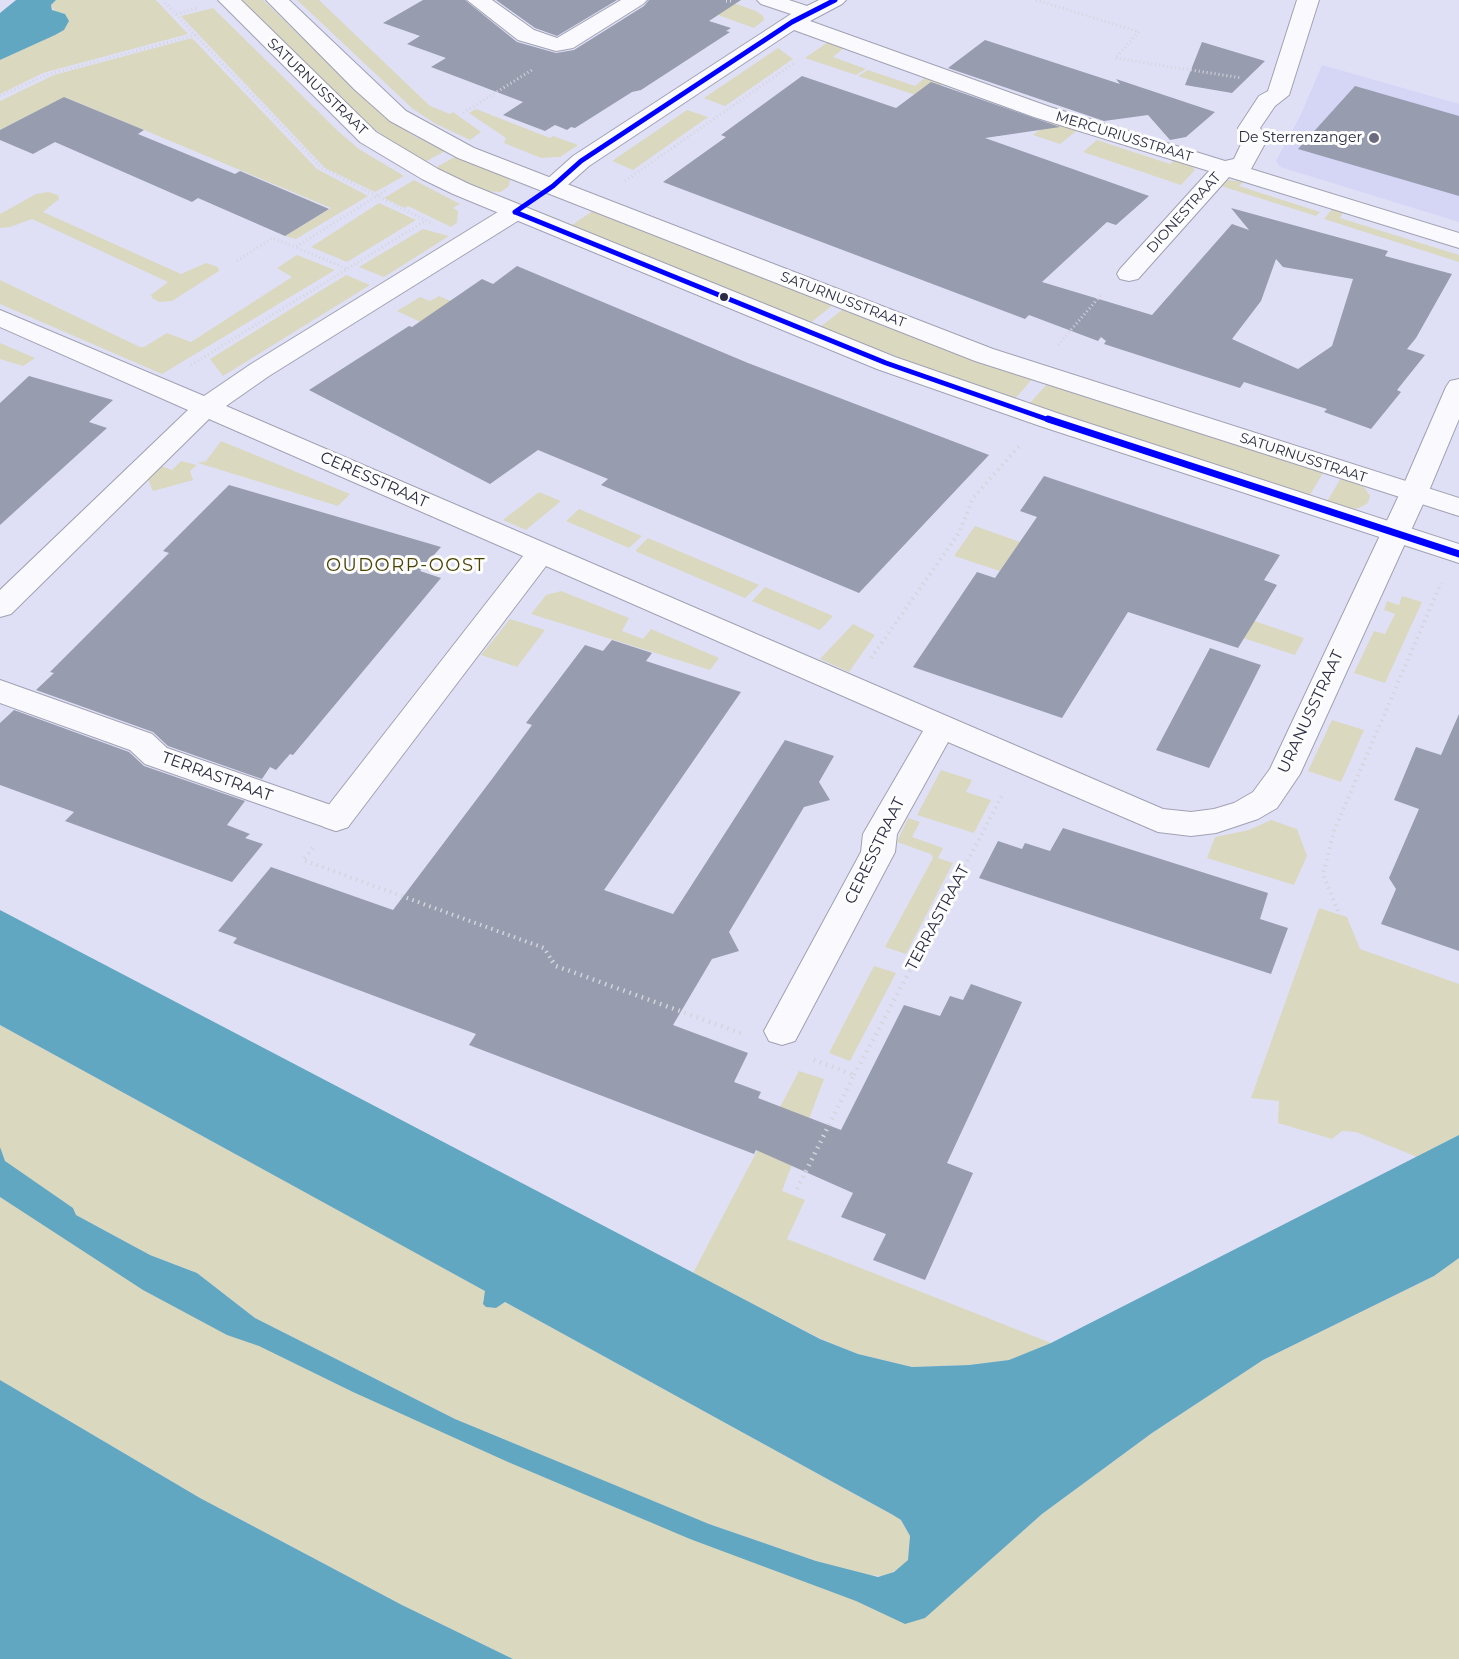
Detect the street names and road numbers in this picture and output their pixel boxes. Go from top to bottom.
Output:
street label: SATURNUSSTRAAT [263,35,371,139]
street label: MERCURIUSSTRAAT [1054,108,1194,166]
street label: DIONESTRAAT [1143,169,1225,257]
street label: SATURNUSSTRAAT [778,268,908,332]
street label: SATURNUSSTRAAT [1237,430,1369,486]
street label: CERESSTRAAT [317,448,431,512]
street label: URANUSSTRAAT [1274,648,1348,776]
street label: TERRASTRAAT [159,748,275,806]
street label: CERESSTRAAT [841,795,909,907]
street label: TERRASTRAAT [902,862,974,974]

